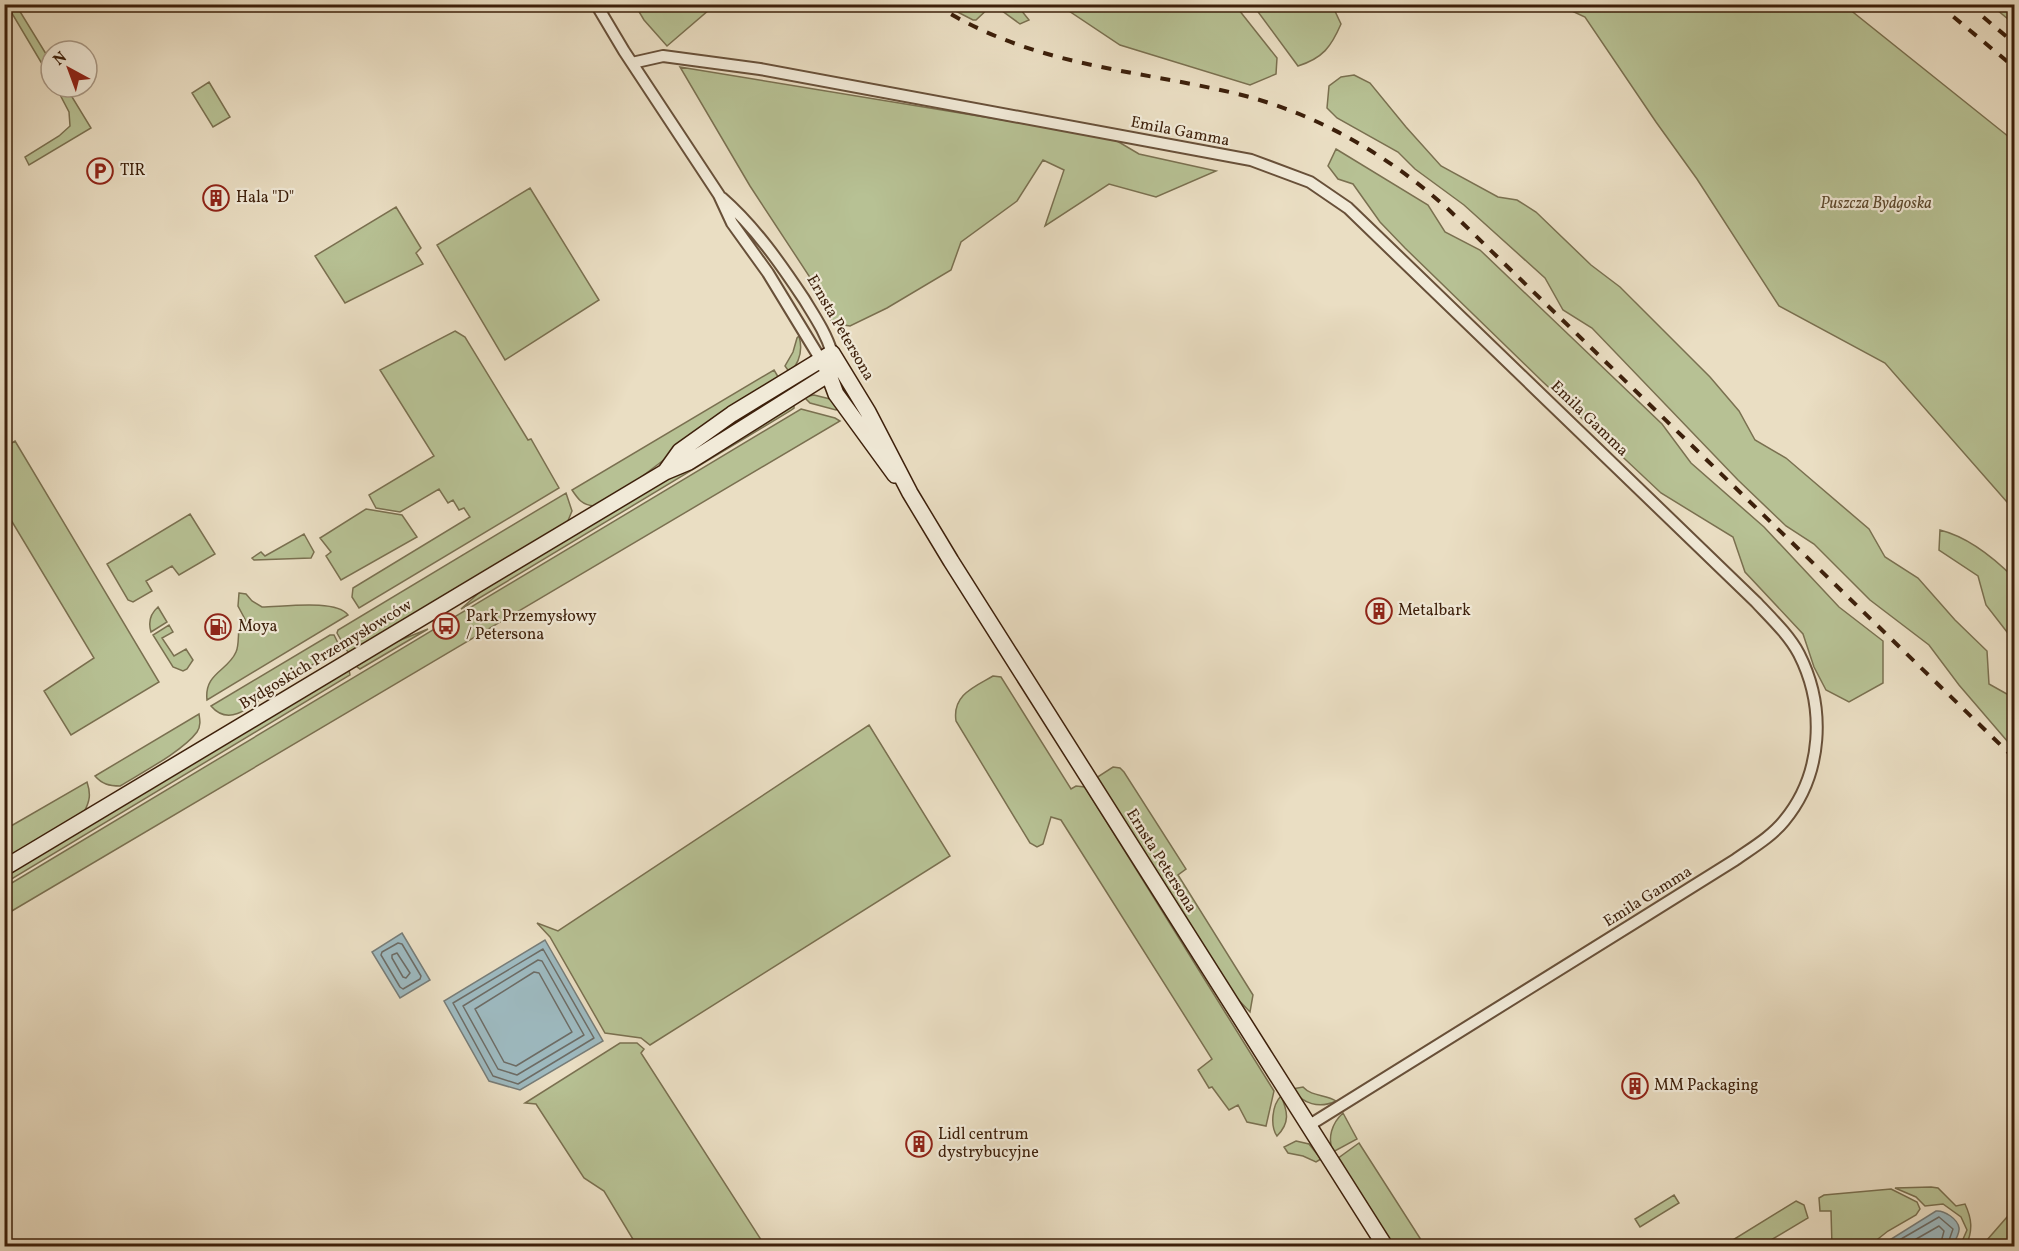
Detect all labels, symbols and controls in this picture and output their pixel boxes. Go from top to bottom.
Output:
north arrow [39,39,99,99]
text: N [49,47,72,71]
street label: Emila Gamma [1129,112,1231,152]
parking icon: TIR [85,156,115,186]
place label: TIR [120,160,146,182]
building icon: Hala "D" [201,183,231,213]
place label: Hala "D" [236,187,294,209]
park label: Puszcza Bydgoska [1820,193,1932,215]
street label: Ernsta Petersona [801,271,879,385]
street label: Emila Gamma [1545,376,1633,462]
street label: Bydgoskich Przemysłowców [236,594,417,715]
building icon: Metalbark [1364,596,1394,626]
place label: Metalbark [1398,600,1471,622]
place label: Park Przemysłowy / Petersona [466,606,597,646]
bus stop icon: Park Przemysłowy / Petersona [431,611,461,641]
fuel station icon: Moya [203,612,233,642]
place label: Moya [238,616,278,638]
street label: Ernsta Petersona [1120,805,1202,917]
street label: Emila Gamma [1600,861,1696,933]
building icon: MM Packaging [1620,1071,1650,1101]
place label: MM Packaging [1654,1075,1758,1097]
place label: Lidl centrum dystrybucyjne [938,1124,1039,1164]
building icon: Lidl centrum dystrybucyjne [904,1129,934,1159]

